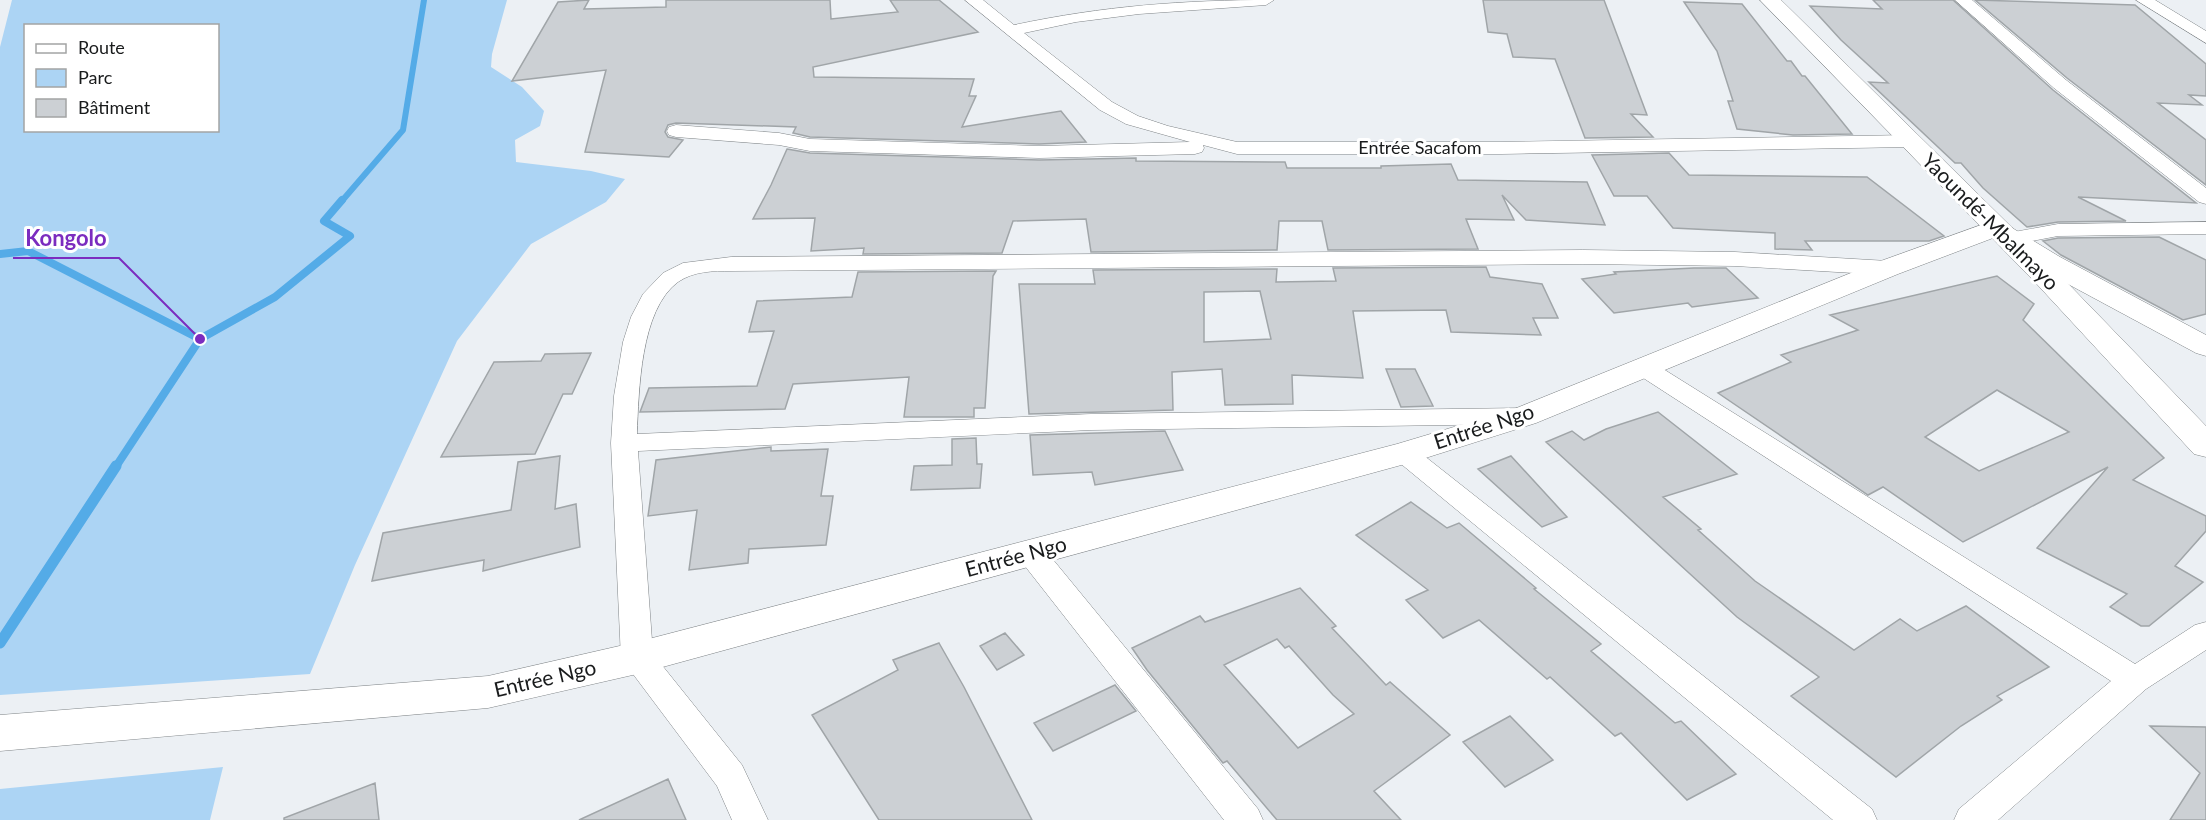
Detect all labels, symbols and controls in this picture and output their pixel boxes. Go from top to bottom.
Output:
legend [24,24,219,132]
text: Route [78,36,125,58]
text: Parc [78,66,113,88]
text: Bâtiment [78,96,151,118]
street label: Entrée Sacafom [1358,136,1482,158]
street label: Yaoundé-Mbalmayo [1917,147,2065,295]
callout: Kongolo [13,218,119,258]
text: Kongolo [25,224,107,251]
street label: Entrée Ngo [1430,398,1537,454]
street label: Entrée Ngo [962,530,1069,581]
street label: Entrée Ngo [491,654,598,701]

